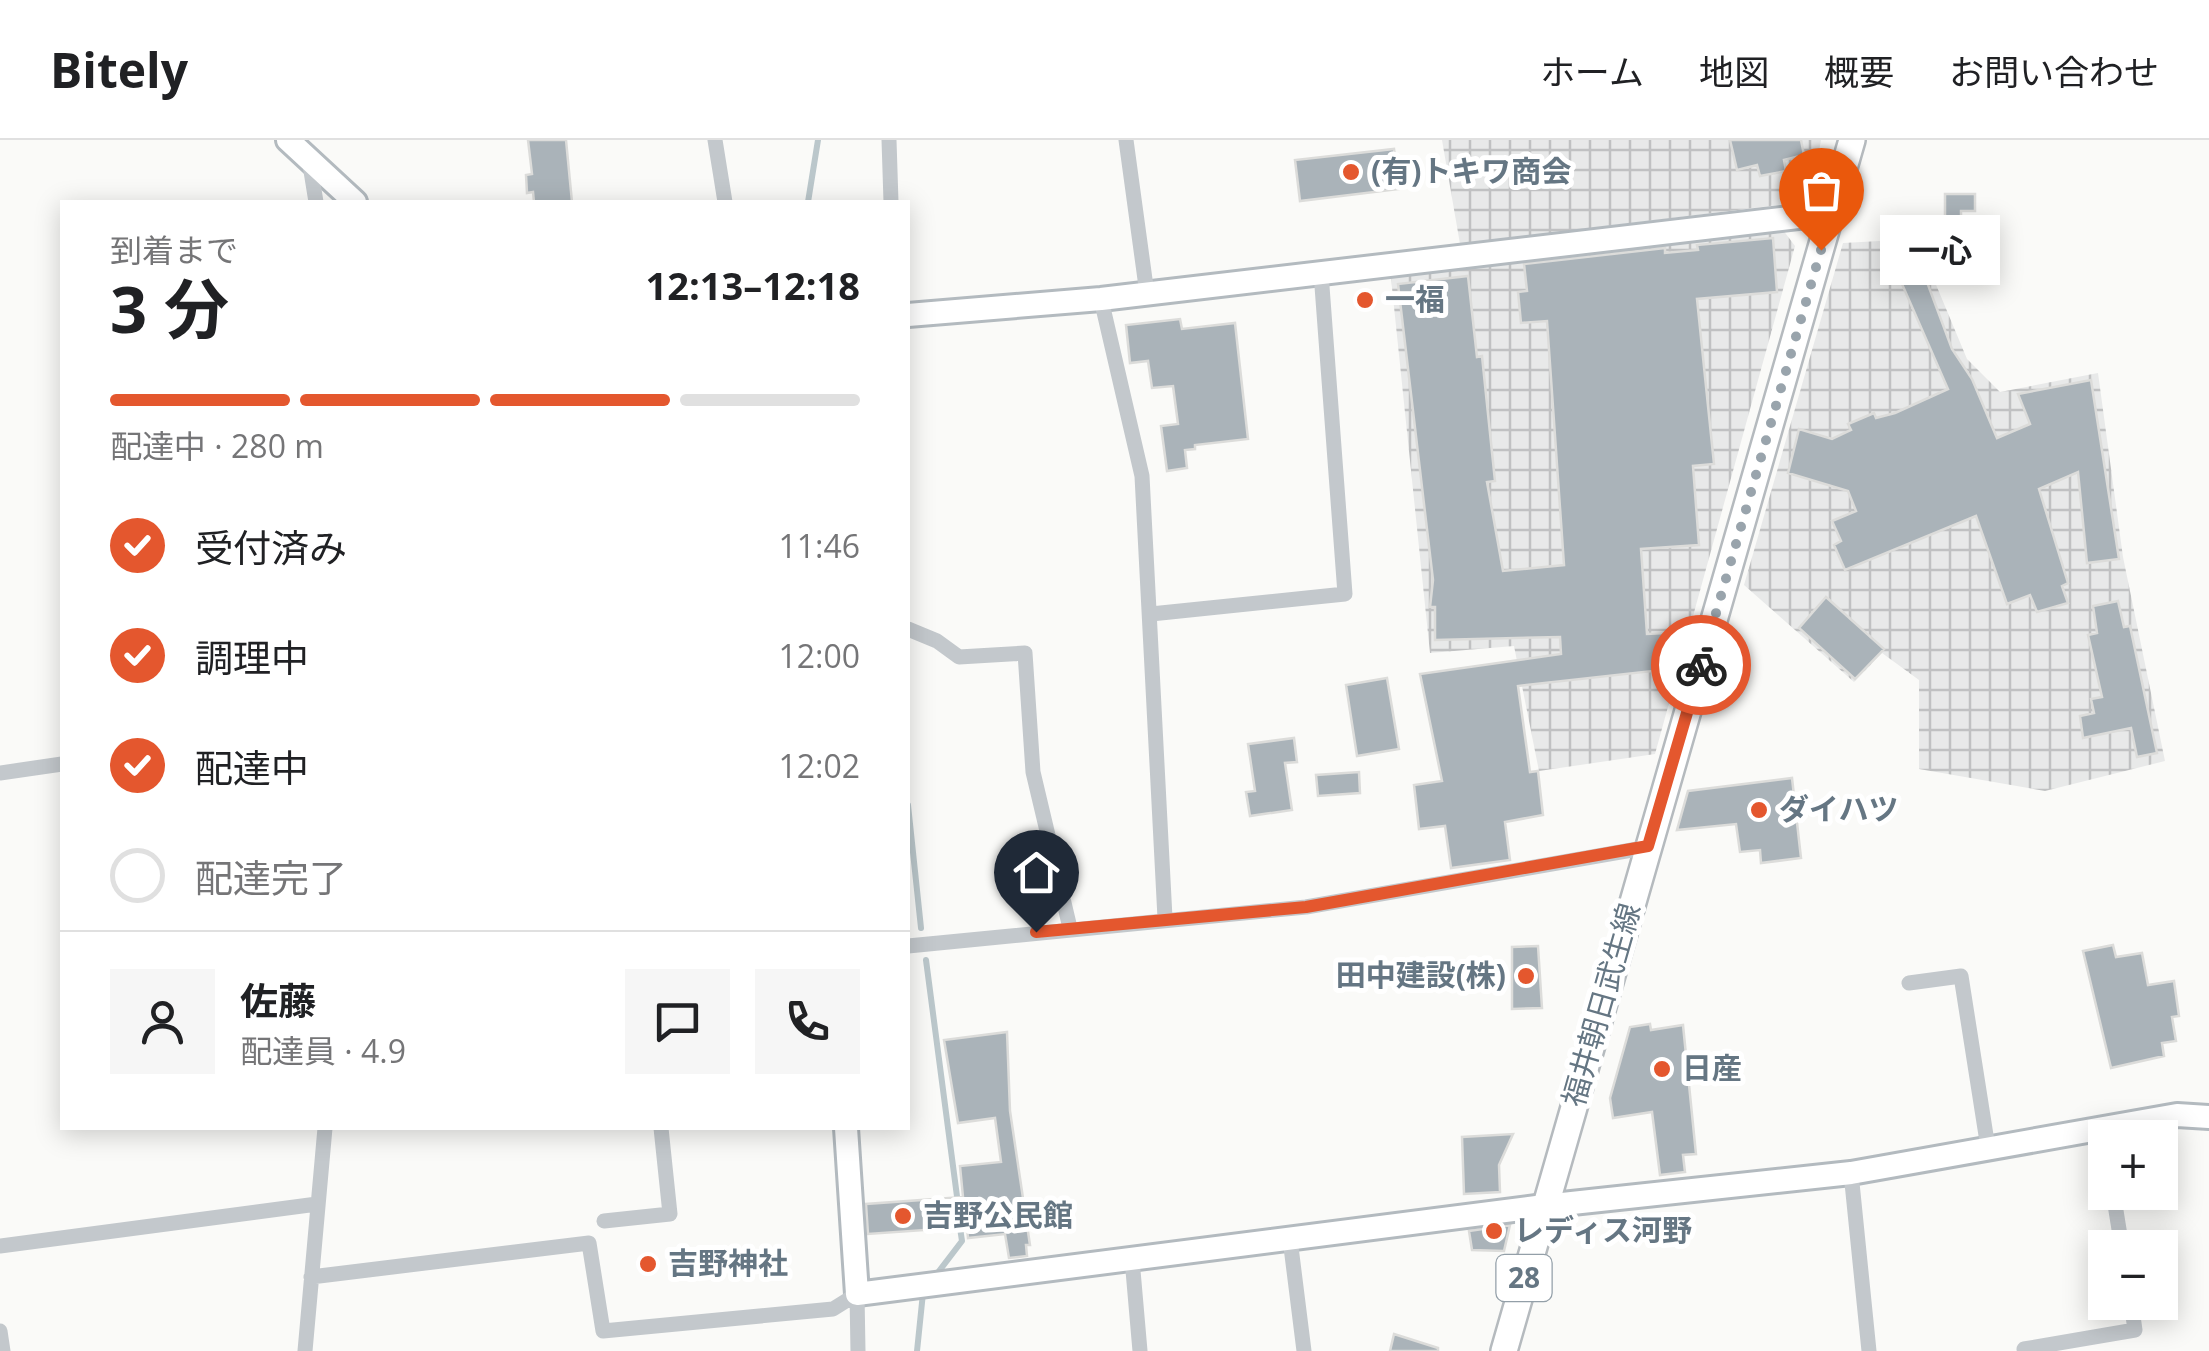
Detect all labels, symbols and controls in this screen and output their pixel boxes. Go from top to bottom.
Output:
text: Bitely [50,37,188,102]
text: ホーム [1540,48,1644,95]
text: 地図 [1699,48,1769,95]
text: 概要 [1824,48,1894,95]
text: お問い合わせ [1949,48,2159,95]
pin [1779,148,1864,251]
place label: (有)トキワ商会 [1371,150,1571,191]
marker: (有)トキワ商会 [1340,161,1362,183]
icon: bag [1794,163,1849,218]
callout: 一心 [1881,215,2001,285]
text: 到着まで [110,228,238,271]
text: 一心 [1908,228,1972,271]
text: 12:13–12:18 [646,259,860,311]
text: 3 分 [110,264,229,352]
place label: 一福 [1385,278,1445,319]
marker: 一福 [1354,289,1376,311]
text: 配達中 · 280 m [110,424,324,467]
icon: check [110,518,165,573]
text: 受付済み [195,521,347,573]
text: 11:46 [778,524,860,567]
courier [1651,615,1751,715]
icon: check [110,628,165,683]
text: 調理中 [195,631,309,683]
text: 12:00 [778,634,860,677]
icon: bike [1674,638,1729,693]
icon: check [110,738,165,793]
text: 配達中 [195,741,309,793]
text: 12:02 [778,744,860,787]
place label: ダイハツ [1779,788,1898,829]
marker: ダイハツ [1748,799,1770,821]
pin [994,830,1079,933]
icon: home [1009,845,1064,900]
text: 配達完了 [195,851,347,903]
street label: 福井朝日武生線 [1552,898,1649,1111]
place label: 田中建設(株) [1336,954,1506,995]
marker: 田中建設(株) [1515,965,1537,987]
button: person [110,969,215,1074]
button: chat [625,969,730,1074]
button: phone [755,969,860,1074]
text: 佐藤 [240,974,316,1026]
text: 配達員 · 4.9 [240,1029,406,1072]
place label: 日産 [1682,1047,1742,1088]
marker: 日産 [1651,1058,1673,1080]
map controls [2088,1120,2178,1320]
button: + [2088,1120,2178,1210]
place label: 吉野公民館 [923,1194,1073,1235]
marker: 吉野公民館 [892,1205,914,1227]
place label: レディス河野 [1514,1209,1692,1250]
marker: レディス河野 [1483,1220,1505,1242]
button: − [2088,1230,2178,1320]
place label: 吉野神社 [668,1242,788,1283]
marker: 吉野神社 [637,1253,659,1275]
road number: 28 [1496,1255,1552,1301]

